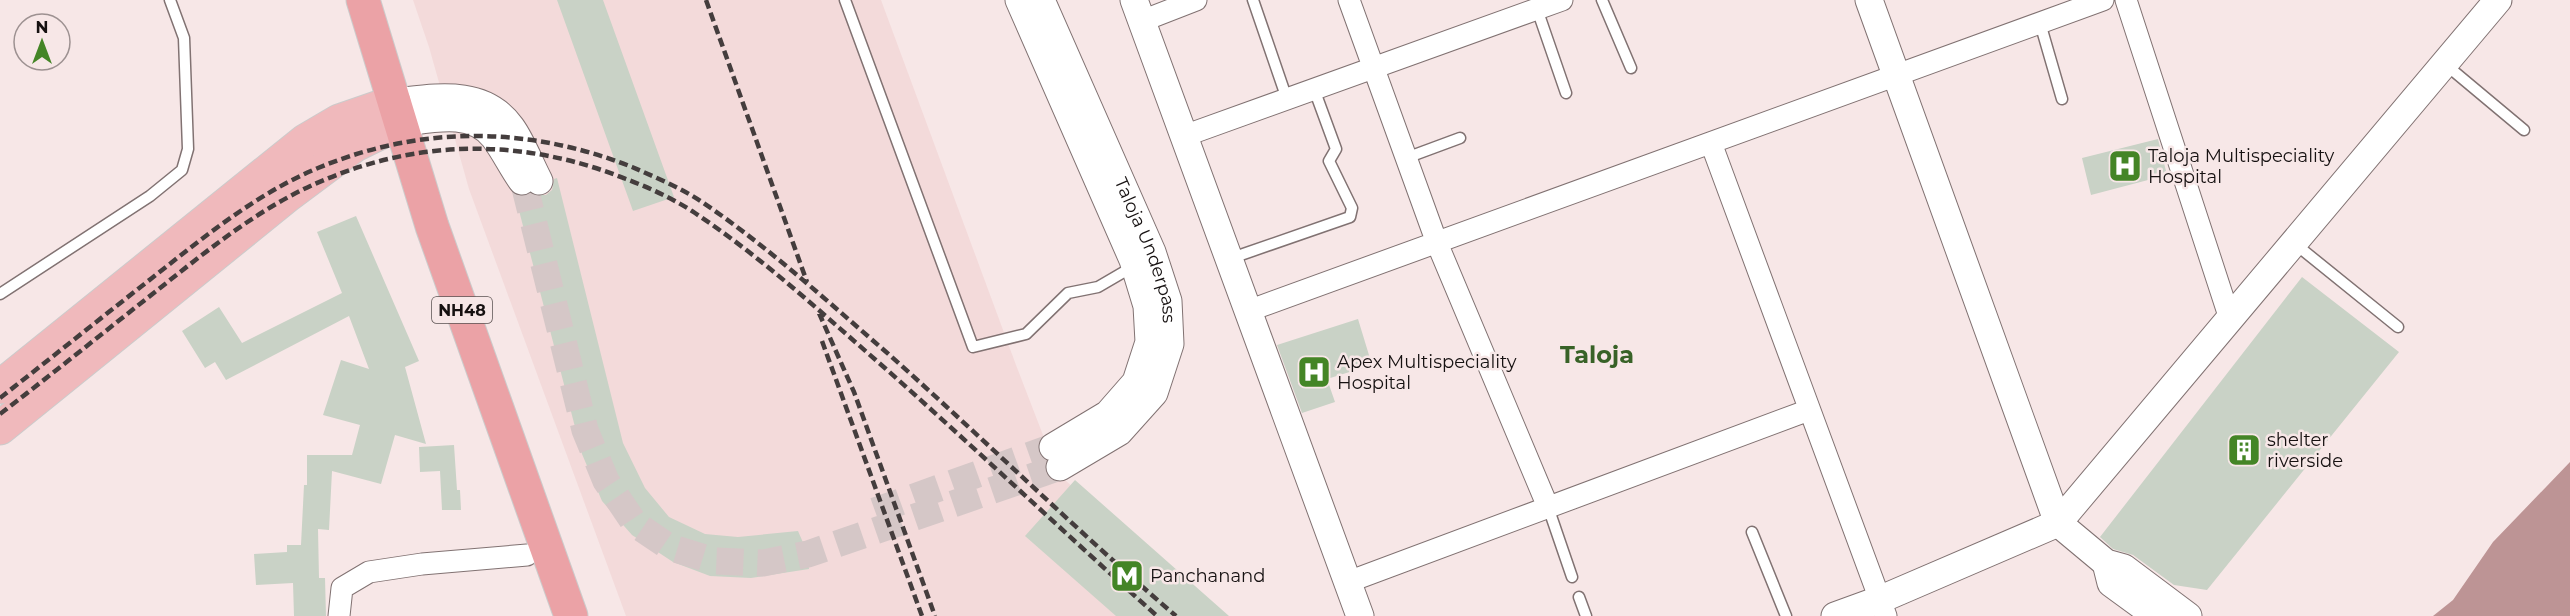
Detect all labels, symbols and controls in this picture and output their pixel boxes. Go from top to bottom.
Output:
north arrow [12,12,72,72]
text: N [36,18,48,37]
place label: Taloja Multispeciality Hospital [2148,145,2334,188]
hospital icon: Taloja Multispeciality Hospital [2107,148,2143,184]
street label: Taloja Underpass [1110,174,1180,324]
road number: NH48 [432,297,492,323]
district label: Taloja [1560,340,1634,369]
place label: Apex Multispeciality Hospital [1337,351,1517,394]
hospital icon: Apex Multispeciality Hospital [1296,354,1332,390]
place label: shelter riverside [2267,429,2343,472]
building icon: shelter riverside [2226,432,2262,468]
metro station icon: Panchanand [1109,558,1145,594]
place label: Panchanand [1150,565,1265,587]

